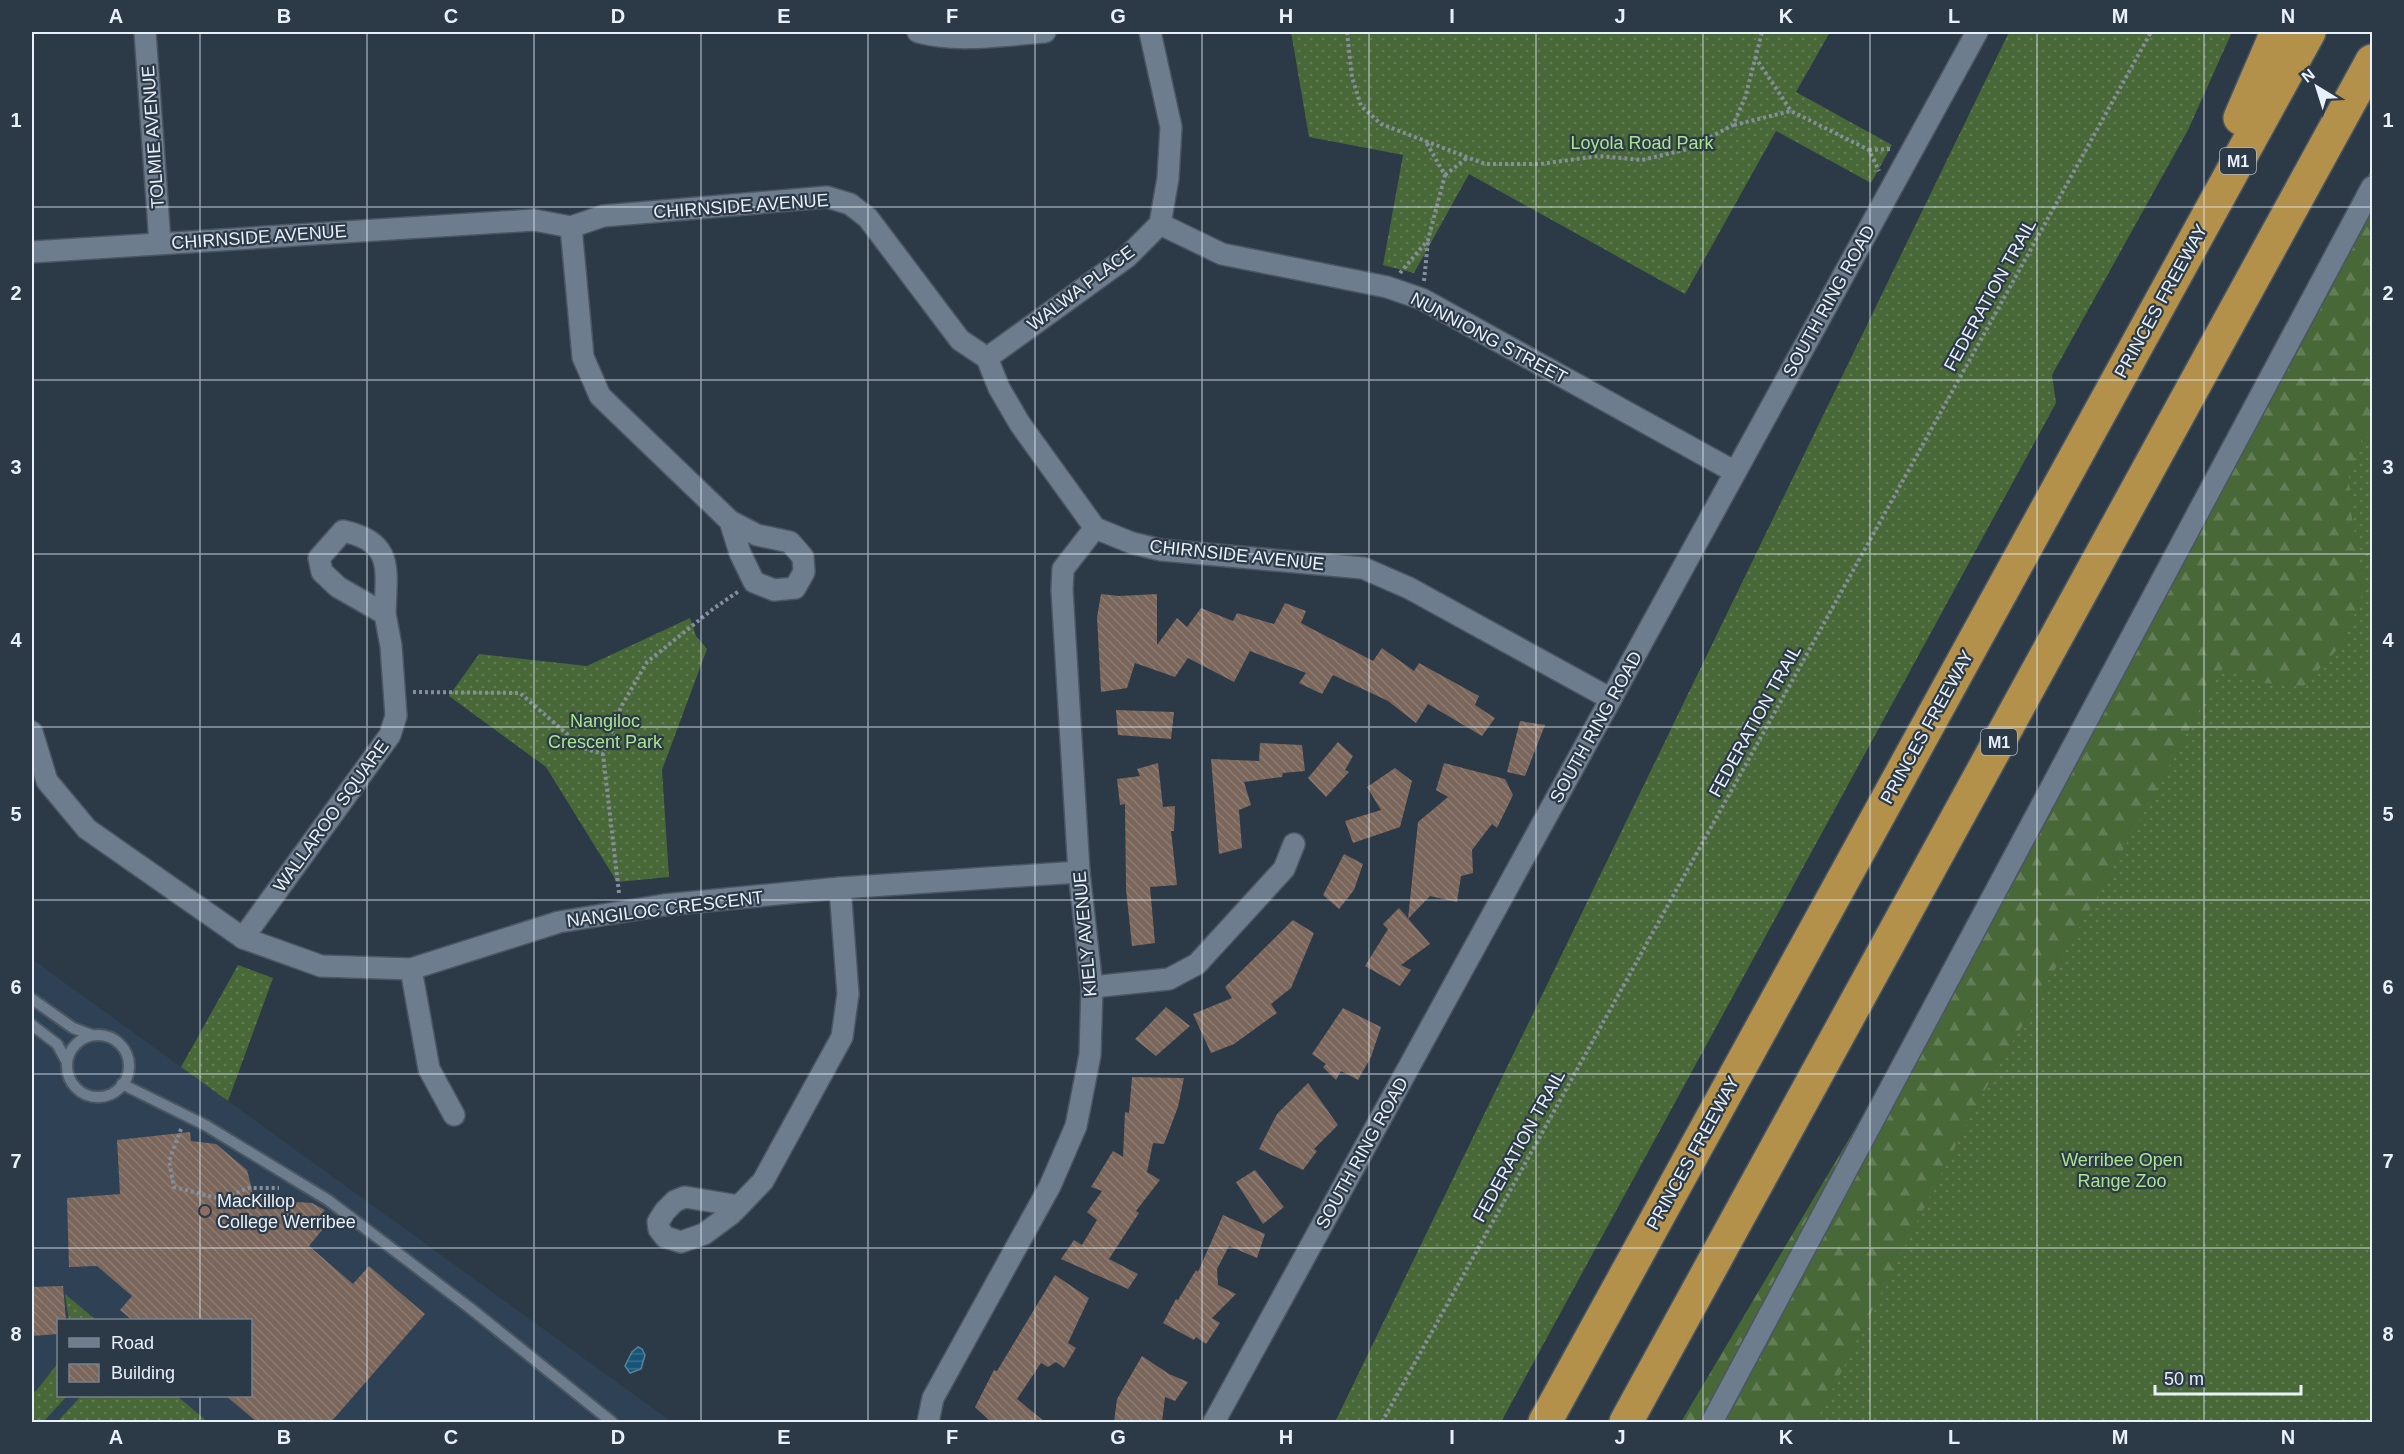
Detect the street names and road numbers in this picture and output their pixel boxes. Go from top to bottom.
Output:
street label: TOLMIE AVENUE [138,65,168,209]
road number: M1 [2220,148,2256,174]
street label: CHIRNSIDE AVENUE [653,190,829,222]
street label: FEDERATION TRAIL [1940,216,2040,374]
street label: CHIRNSIDE AVENUE [171,221,347,253]
street label: PRINCES FREEWAY [2111,221,2211,381]
street label: SOUTH RING ROAD [1779,222,1879,380]
street label: WALWA PLACE [1024,241,1138,335]
street label: NUNNIONG STREET [1407,288,1571,388]
street label: CHIRNSIDE AVENUE [1149,536,1325,574]
street label: FEDERATION TRAIL [1705,642,1805,800]
street label: PRINCES FREEWAY [1877,647,1977,807]
street label: SOUTH RING ROAD [1546,648,1646,806]
road number: M1 [1981,729,2017,755]
street label: WALLAROO SQUARE [269,736,393,896]
street label: KIELY AVENUE [1070,870,1100,998]
street label: NANGILOC CRESCENT [566,887,764,931]
street label: FEDERATION TRAIL [1469,1067,1569,1225]
street label: PRINCES FREEWAY [1643,1073,1743,1233]
street label: SOUTH RING ROAD [1312,1074,1412,1232]

